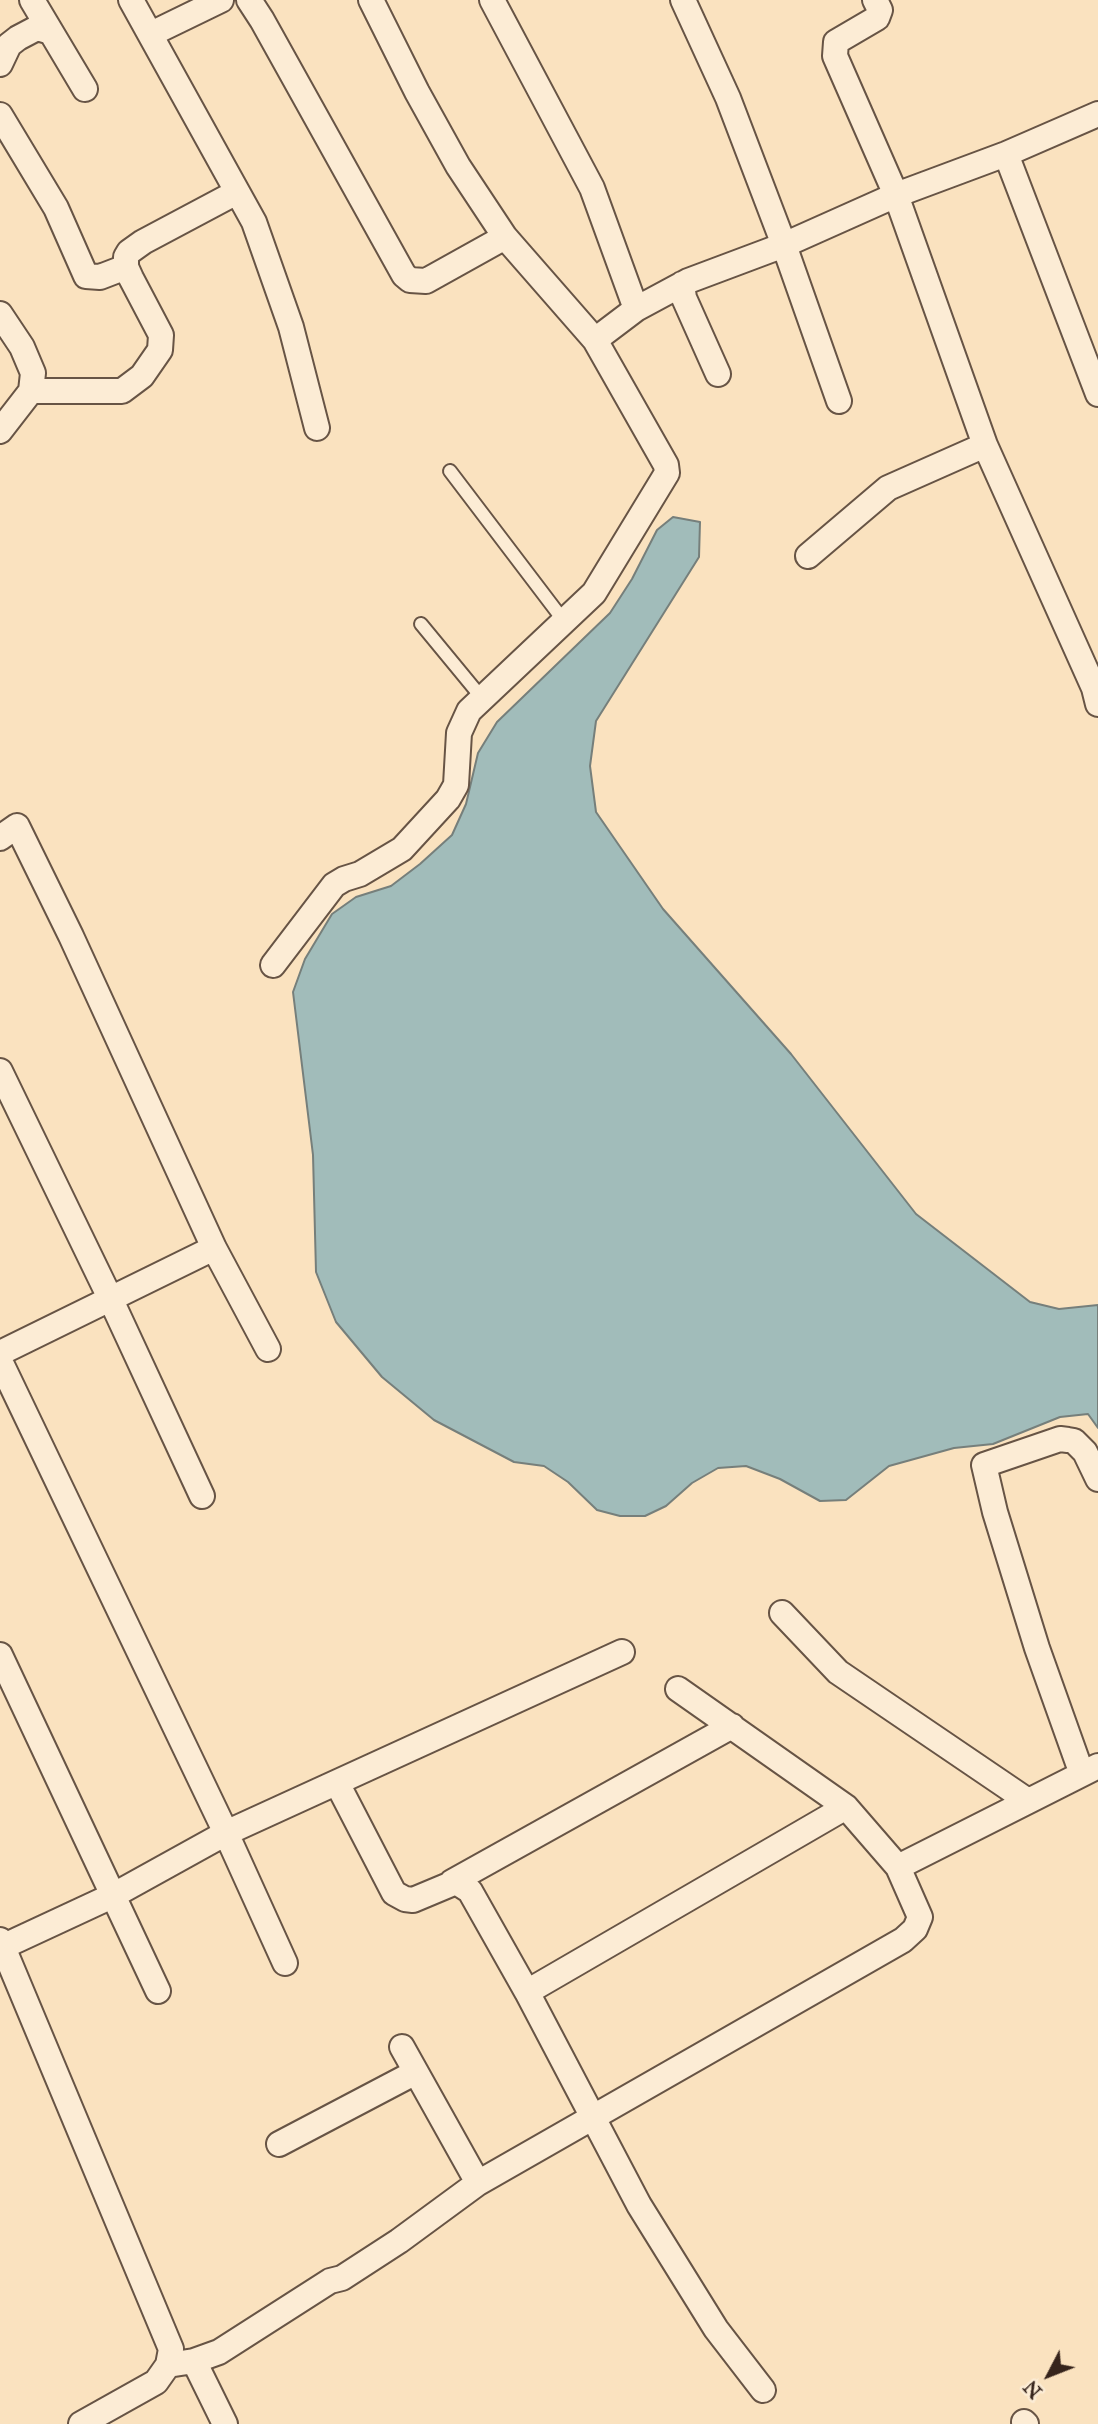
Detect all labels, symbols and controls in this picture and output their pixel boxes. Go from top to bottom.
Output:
north arrow [1014,2340,1084,2410]
text: N [1019,2376,1047,2403]

